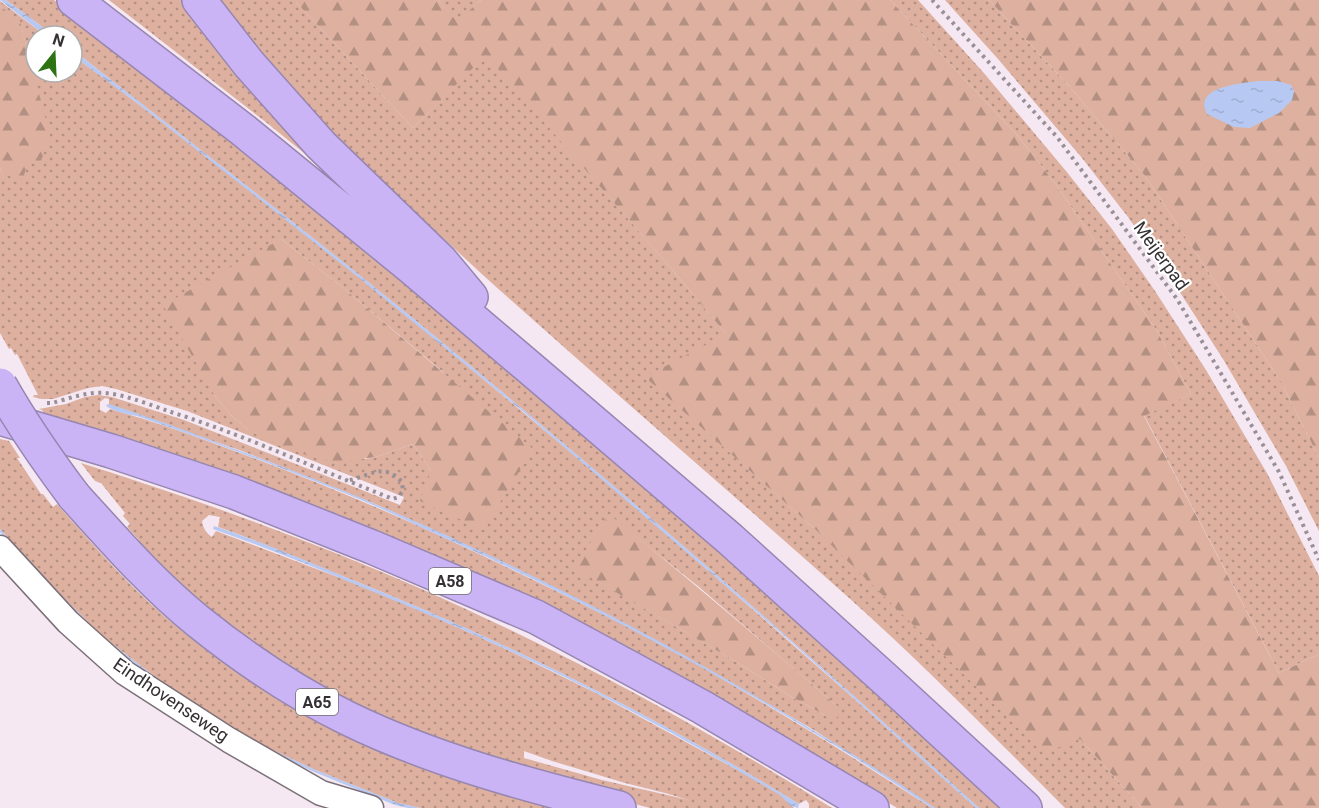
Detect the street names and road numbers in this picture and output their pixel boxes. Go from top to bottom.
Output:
street label: Meijerpad [1130,217,1193,294]
road number: A58 [429,568,471,594]
street label: Eindhovenseweg [110,653,233,746]
road number: A65 [296,689,338,715]

